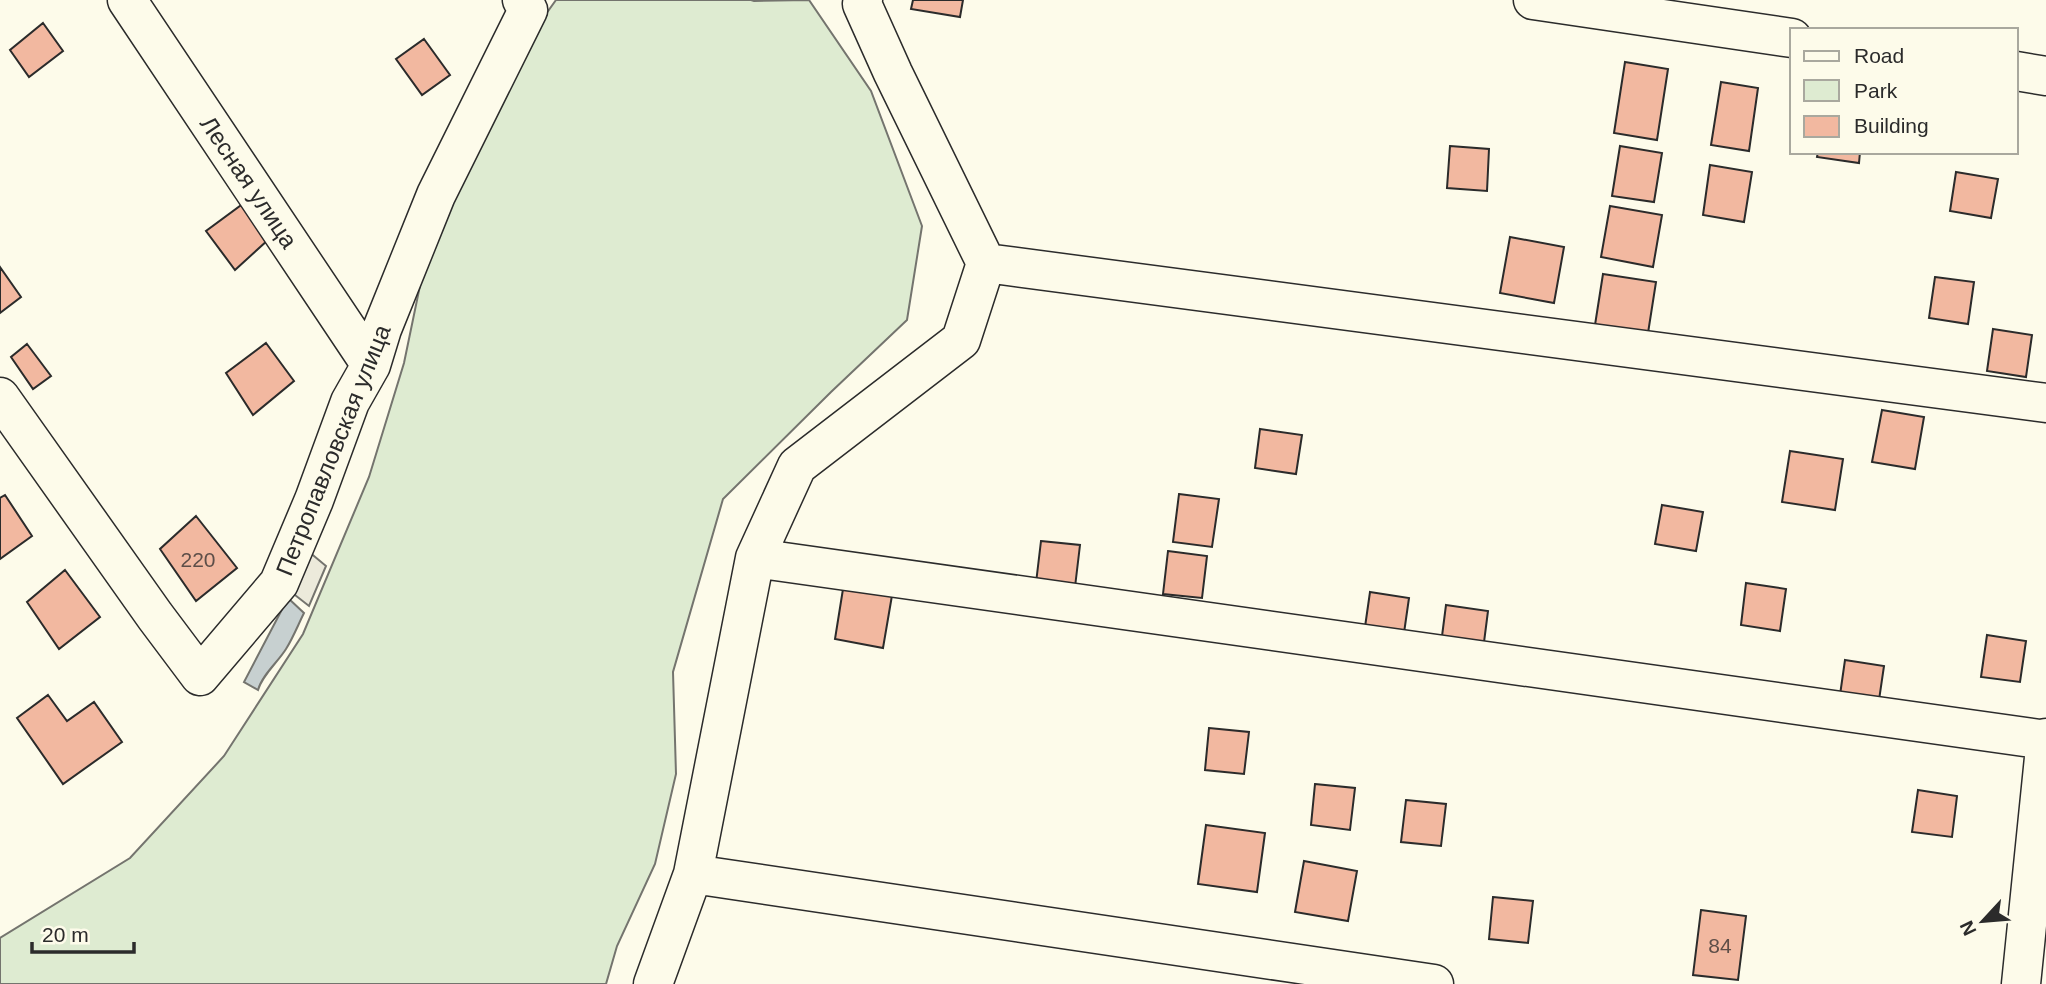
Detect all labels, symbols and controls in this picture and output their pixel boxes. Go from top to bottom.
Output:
legend [1790,28,2018,154]
text: Road [1854,44,1904,67]
text: Park [1854,79,1898,102]
street label: Лесная улица [195,111,303,254]
text: Building [1854,114,1929,137]
street label: Петропавловская улица [270,320,396,579]
house number: 220 [180,548,216,571]
north arrow [1948,886,2018,956]
scale bar [32,911,133,955]
text: N [1956,917,1981,939]
text: 20 m [42,923,89,946]
house number: 84 [1708,934,1732,957]

